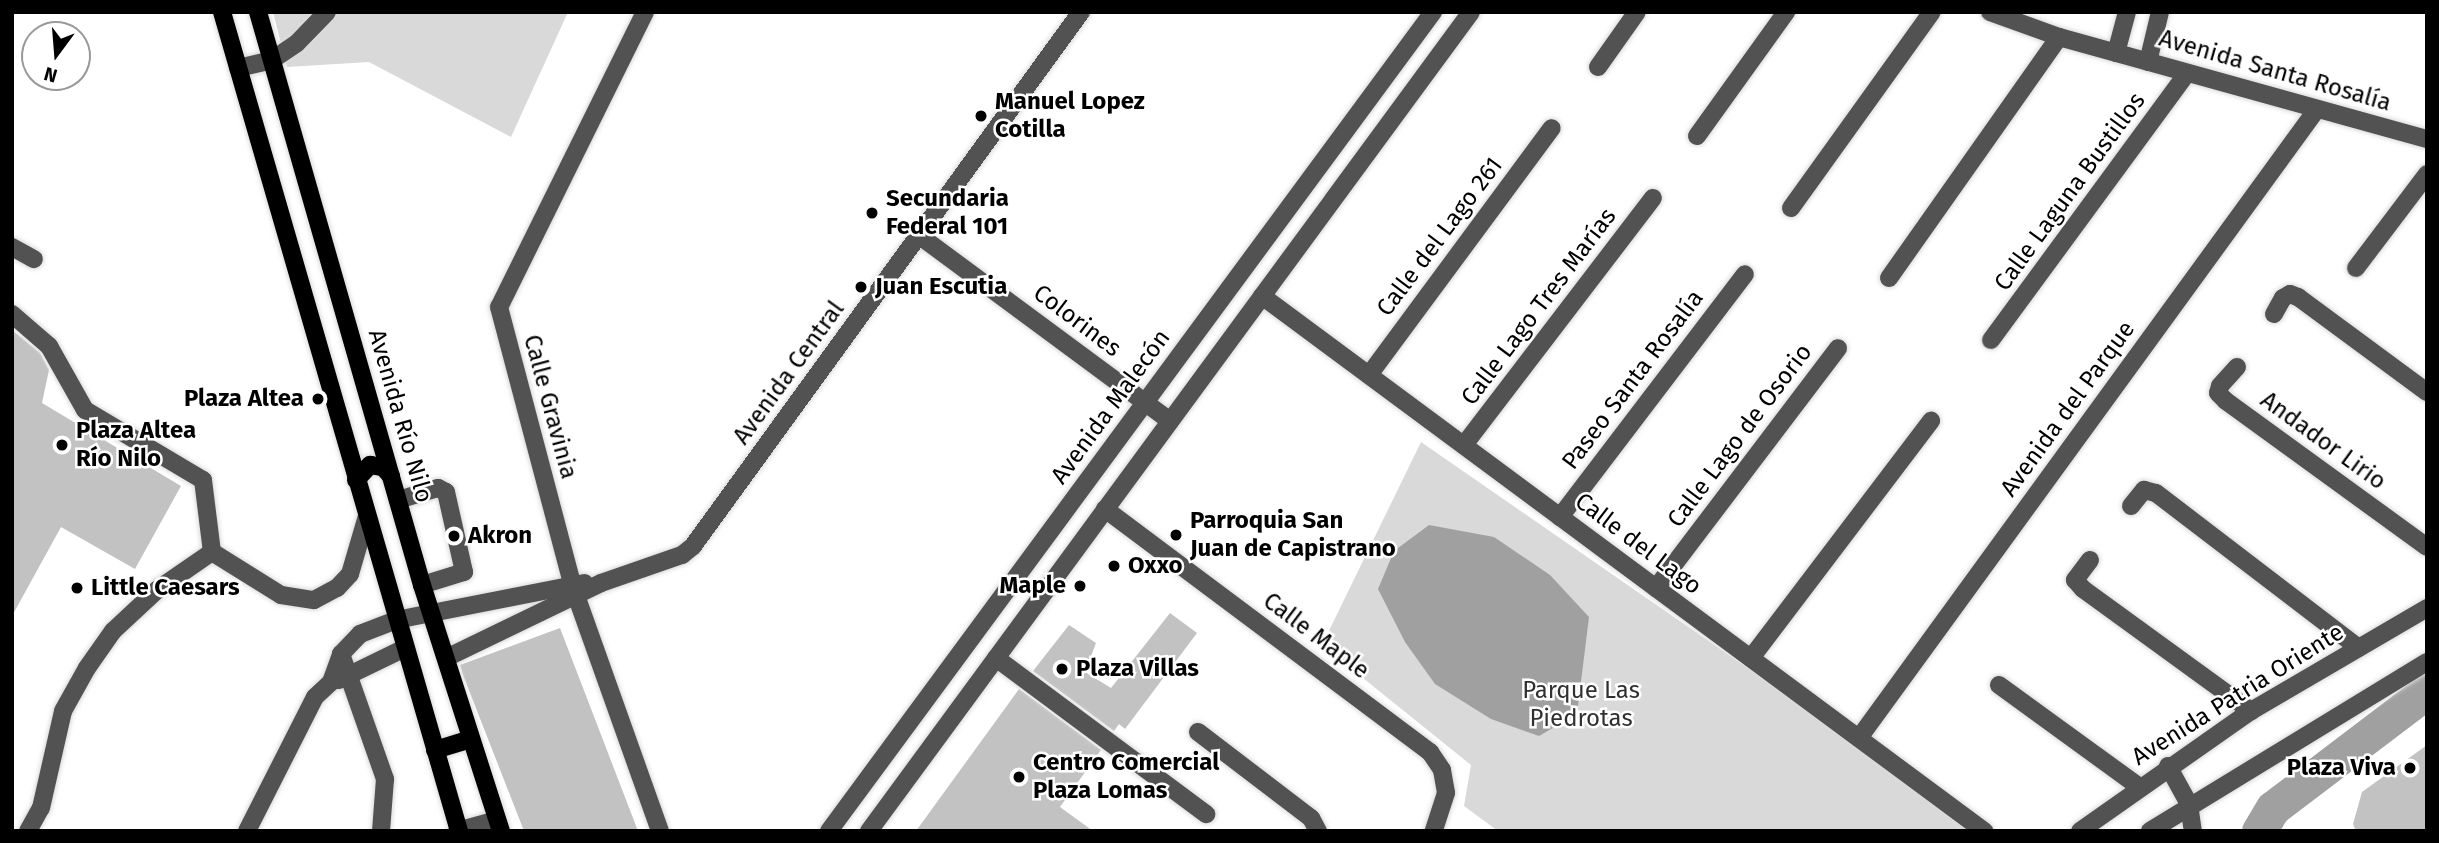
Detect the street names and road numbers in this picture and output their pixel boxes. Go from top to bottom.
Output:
street label: Avenida Santa Rosalía [2156,24,2394,118]
street label: Calle Laguna Bustillos [1988,87,2152,297]
street label: Calle del Lago 261 [1371,152,1509,322]
street label: Calle Lago Tres Marías [1456,203,1622,411]
street label: Colorines [1027,279,1127,363]
street label: Paseo Santa Rosalía [1556,285,1710,475]
street label: Avenida Central [727,296,851,450]
street label: Avenida del Parque [1995,316,2141,502]
street label: Avenida Malecón [1045,324,1177,490]
street label: Avenida Río Nilo [362,326,438,506]
street label: Calle Gravinia [517,332,583,482]
street label: Calle Lago de Osorio [1662,339,1818,533]
street label: Andador Lirio [2255,386,2391,496]
street label: Calle del Lago [1569,487,1707,601]
street label: Calle Maple [1257,587,1375,685]
street label: Avenida Patria Oriente [2127,618,2349,772]

